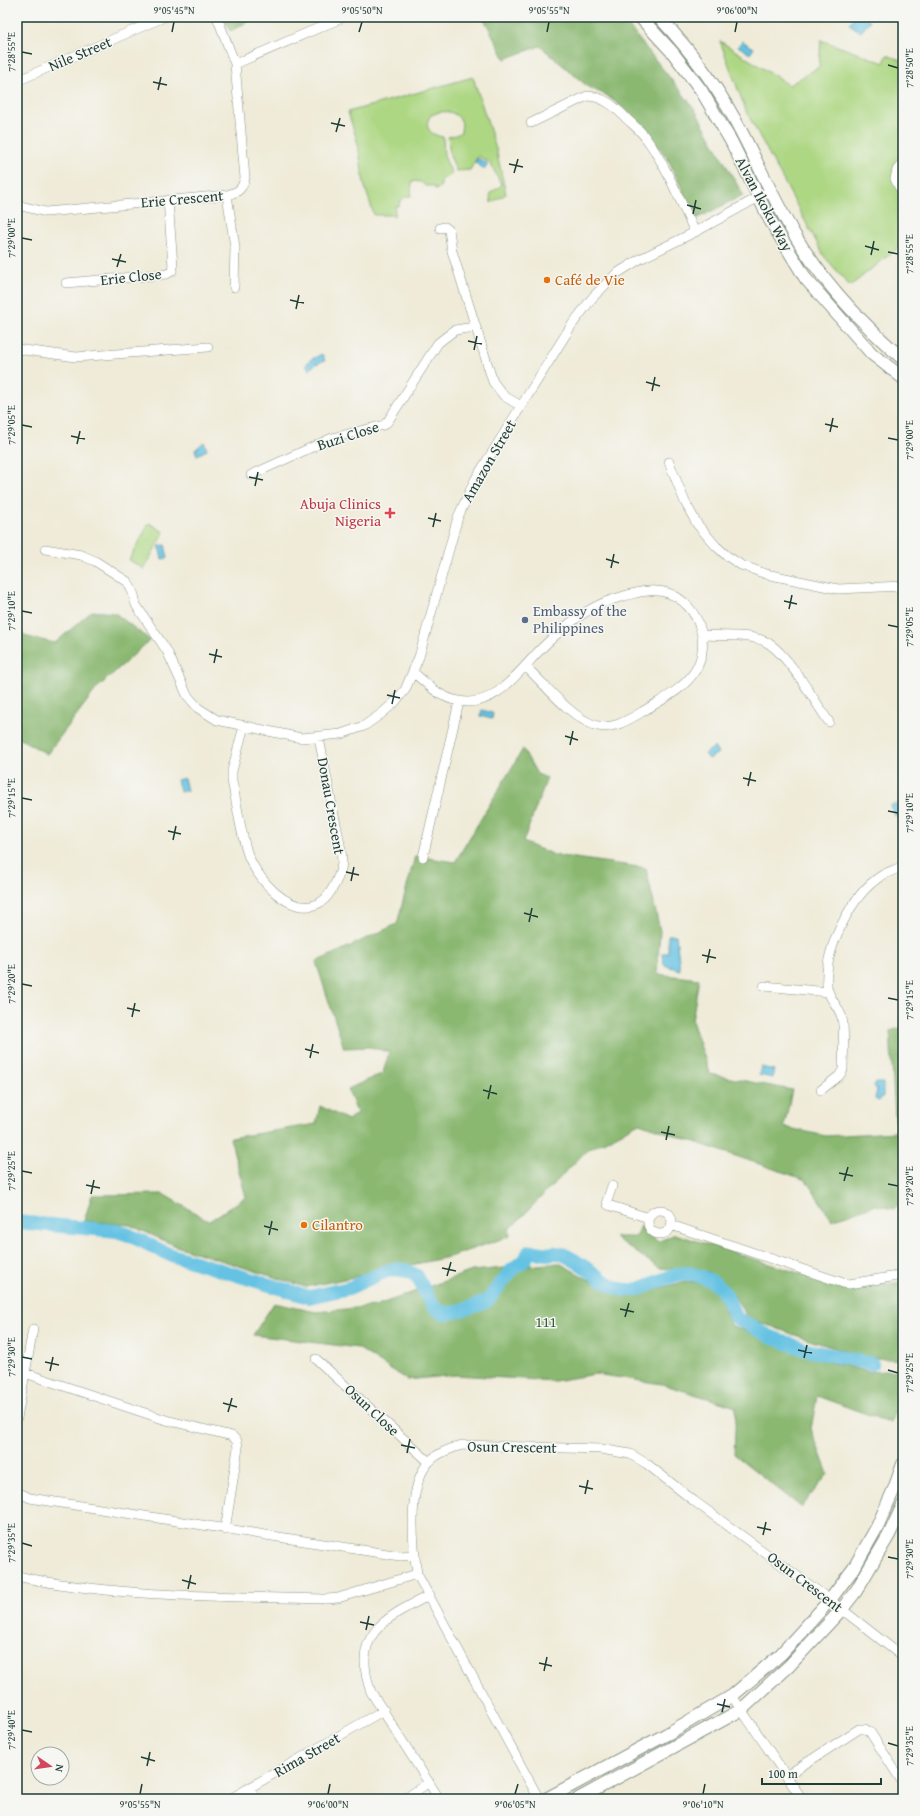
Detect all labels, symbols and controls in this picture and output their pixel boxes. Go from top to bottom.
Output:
text: 9°05'45"N [153,3,195,18]
text: 9°05'50"N [341,3,383,18]
text: 9°05'55"N [528,3,570,18]
text: 9°06'00"N [716,3,758,18]
street label: Nile Street [45,31,115,76]
text: 7°28'55"E [4,32,19,72]
text: 7°28'50"E [902,48,917,88]
street label: Alvan Ikoku Way [731,153,799,255]
street label: Erie Crescent [140,184,225,213]
text: 7°29'00"E [4,218,19,258]
text: 7°28'55"E [902,234,917,274]
street label: Erie Close [99,263,163,290]
place label: Café de Vie [555,269,625,290]
marker: Café de Vie [542,275,552,285]
text: 7°29'05"E [4,405,19,445]
street label: Amazon Street [456,415,521,506]
street label: Buzi Close [314,416,381,455]
text: 7°29'00"E [902,420,917,460]
place label: Abuja Clinics Nigeria [300,493,381,531]
marker: Abuja Clinics Nigeria [384,507,396,519]
text: 7°29'10"E [4,591,19,631]
place label: Embassy of the Philippines [533,600,627,638]
text: 7°29'05"E [902,607,917,647]
marker: Embassy of the Philippines [520,615,530,625]
street label: Donau Crescent [313,756,350,857]
text: 7°29'15"E [4,778,19,818]
text: 7°29'10"E [902,793,917,833]
text: 7°29'20"E [4,964,19,1004]
text: 7°29'15"E [902,980,917,1020]
text: 7°29'25"E [4,1151,19,1191]
text: 7°29'20"E [902,1166,917,1206]
place label: Cilantro [312,1214,363,1235]
marker: Cilantro [299,1220,309,1230]
park label: 111 [535,1311,557,1332]
text: 7°29'30"E [4,1337,19,1377]
text: 7°29'25"E [902,1353,917,1393]
street label: Osun Close [340,1379,404,1440]
street label: Osun Crescent [467,1435,558,1458]
text: 7°29'35"E [4,1523,19,1563]
text: 7°29'30"E [902,1539,917,1579]
street label: Osun Crescent [763,1546,848,1617]
text: 7°29'40"E [4,1710,19,1750]
text: 7°29'35"E [902,1726,917,1766]
street label: Rima Street [270,1727,344,1782]
north arrow [30,1746,70,1786]
scale bar [762,1760,881,1786]
text: N [51,1763,68,1774]
text: 100 m [768,1765,798,1782]
text: 9°05'55"N [119,1797,161,1812]
text: 9°06'00"N [307,1797,349,1812]
text: 9°06'05"N [494,1797,536,1812]
text: 9°06'10"N [682,1797,724,1812]

